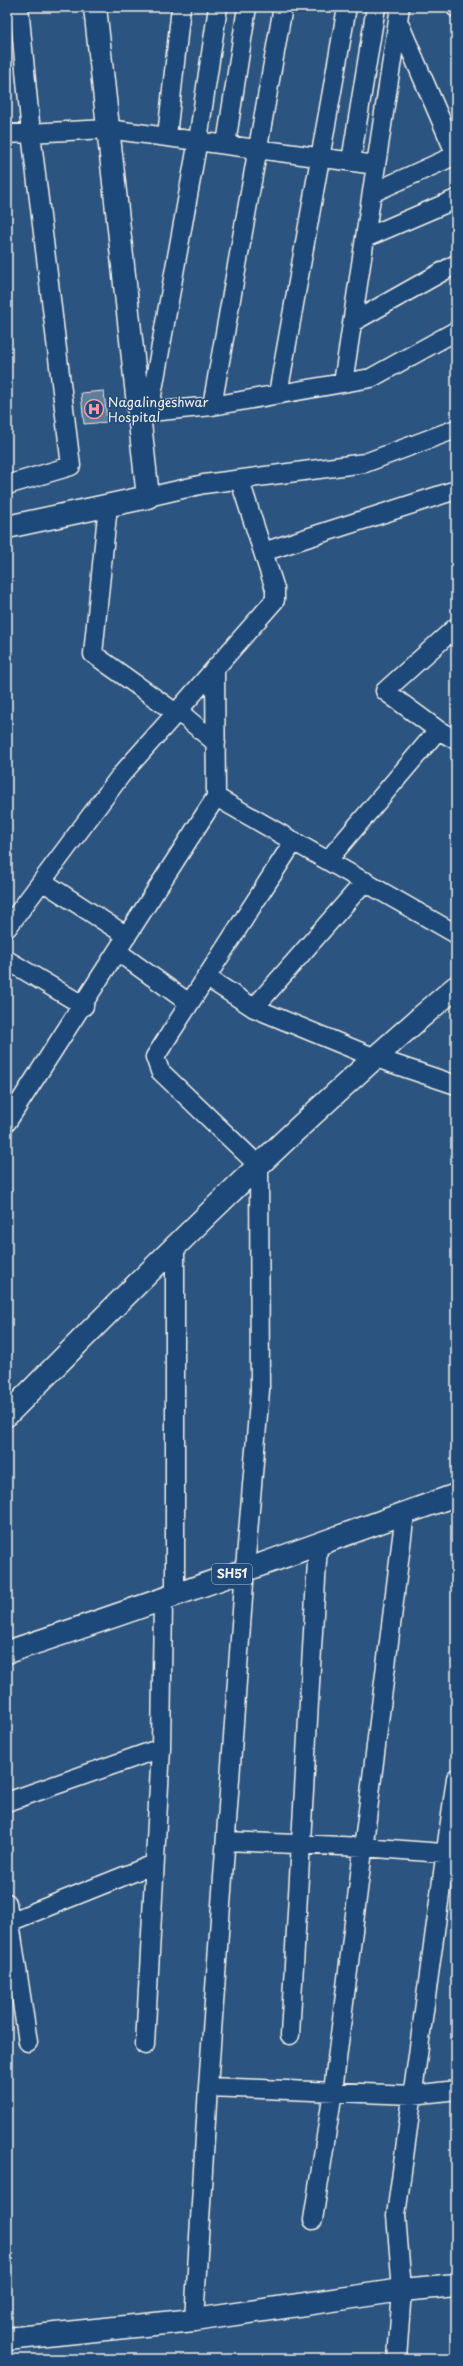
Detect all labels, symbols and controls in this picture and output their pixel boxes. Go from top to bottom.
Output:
place label: Nagalingeshwar Hospital [108,392,208,426]
hospital icon: Nagalingeshwar Hospital [83,398,105,420]
road number: SH51 [212,1564,252,1584]

